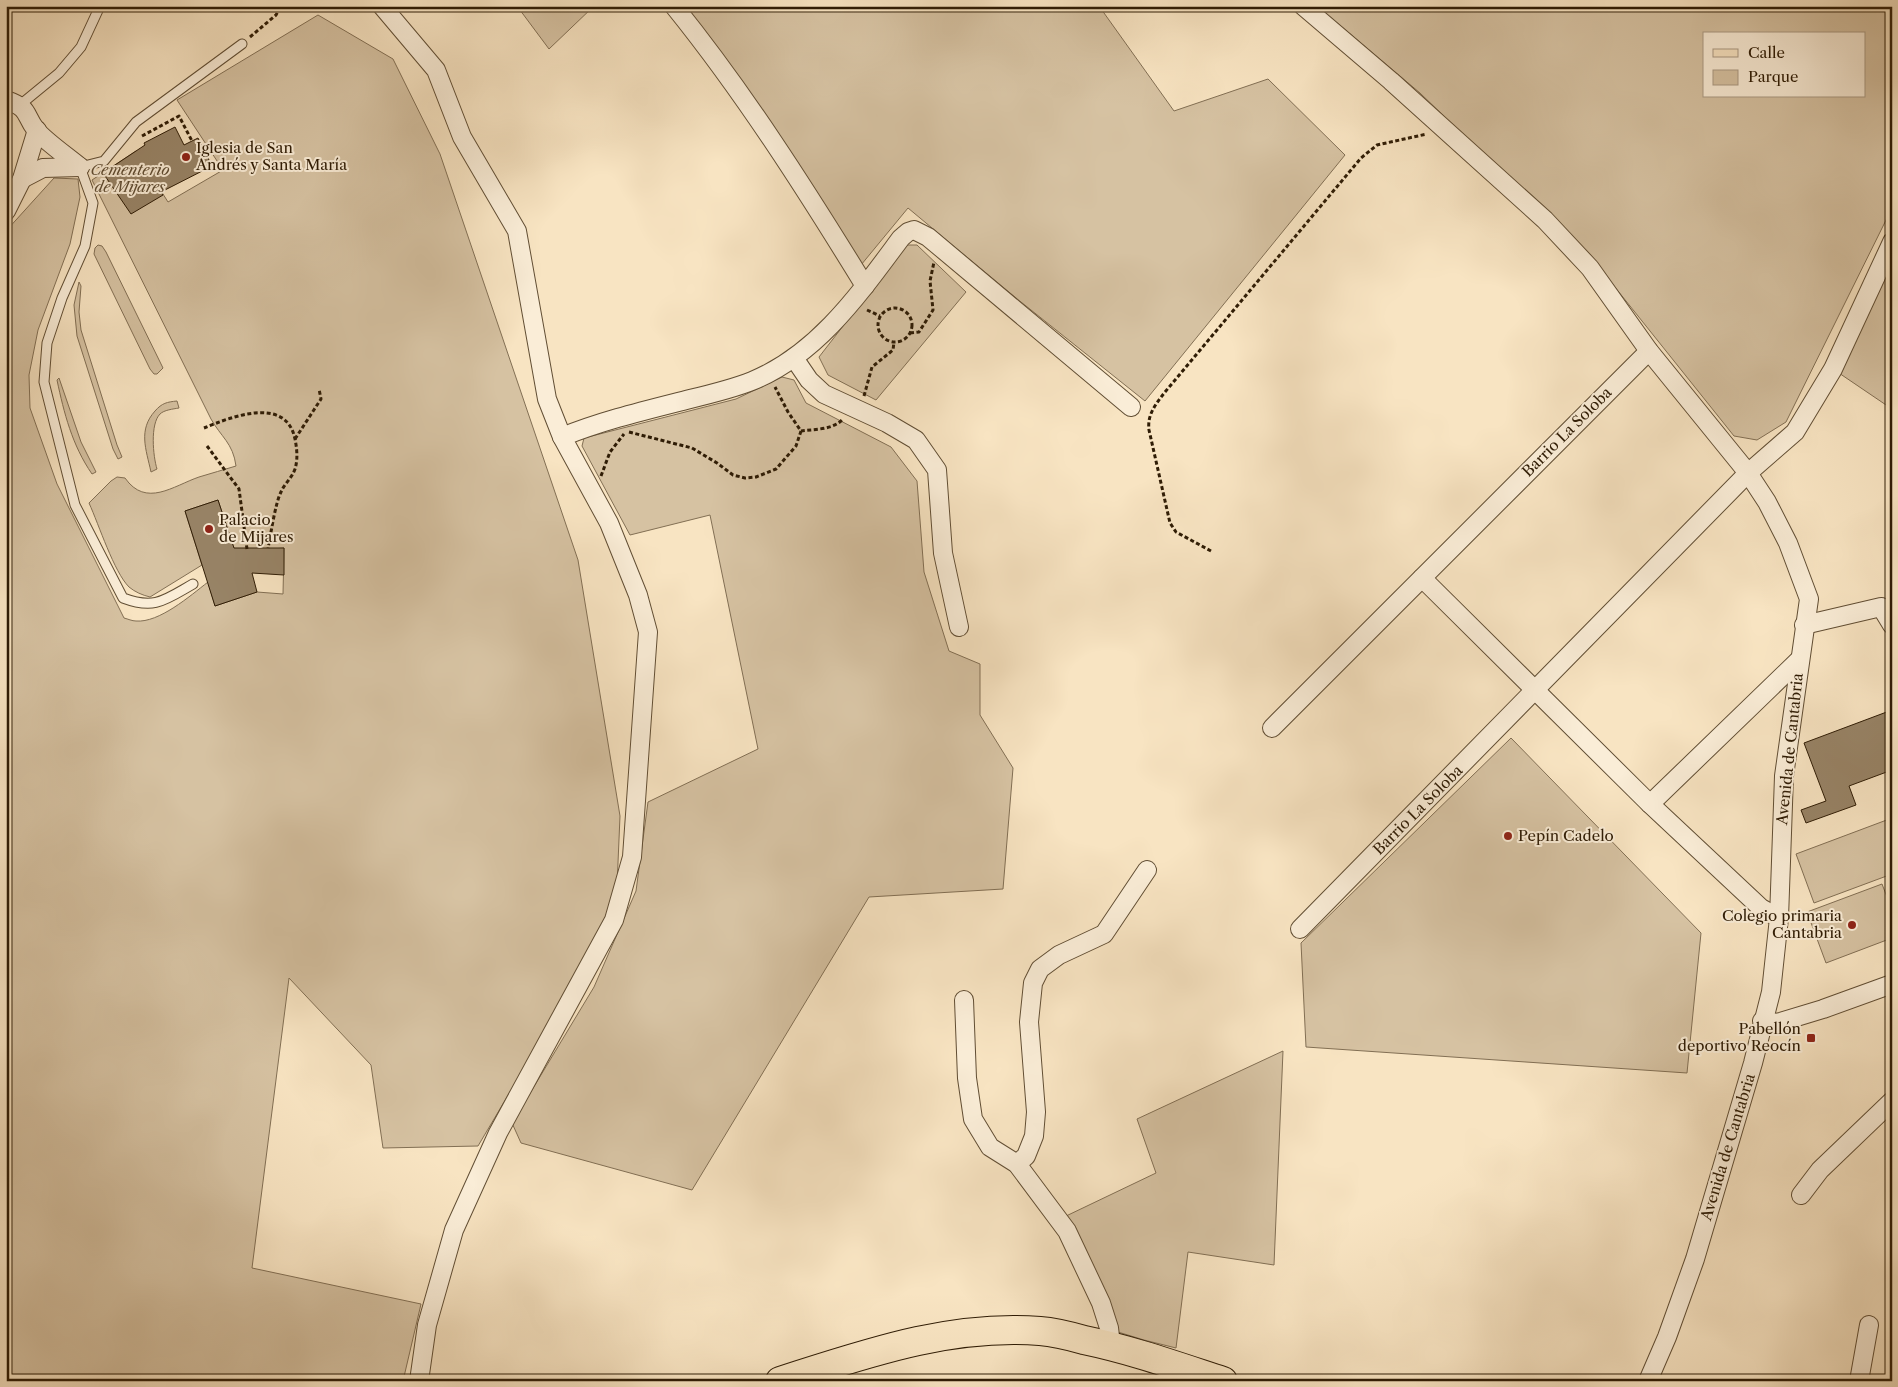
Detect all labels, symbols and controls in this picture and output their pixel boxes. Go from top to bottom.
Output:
legend [1703,32,1866,98]
text: Calle [1748,43,1785,62]
text: Parque [1748,67,1798,86]
place label: Iglesia de San Andrés y Santa María [195,138,347,174]
marker: Iglesia de San Andrés y Santa María [180,151,192,163]
park label: Cementerio de Mijares [90,160,170,196]
street label: Barrio La Soloba [1518,383,1616,480]
place label: Palacio de Mijares [219,510,293,546]
marker: Palacio de Mijares [203,523,215,535]
street label: Avenida de Cantabria [1772,672,1807,827]
street label: Barrio La Soloba [1369,761,1467,858]
place label: Pepín Cadelo [1518,826,1614,845]
marker: Pepín Cadelo [1502,830,1514,842]
place label: Colegio primaria Cantabria [1722,906,1842,942]
marker: Colegio primaria Cantabria [1846,919,1858,931]
place label: Pabellón deportivo Reocín [1678,1019,1802,1055]
marker: Pabellón deportivo Reocín [1805,1032,1817,1044]
street label: Avenida de Cantabria [1696,1071,1759,1224]

